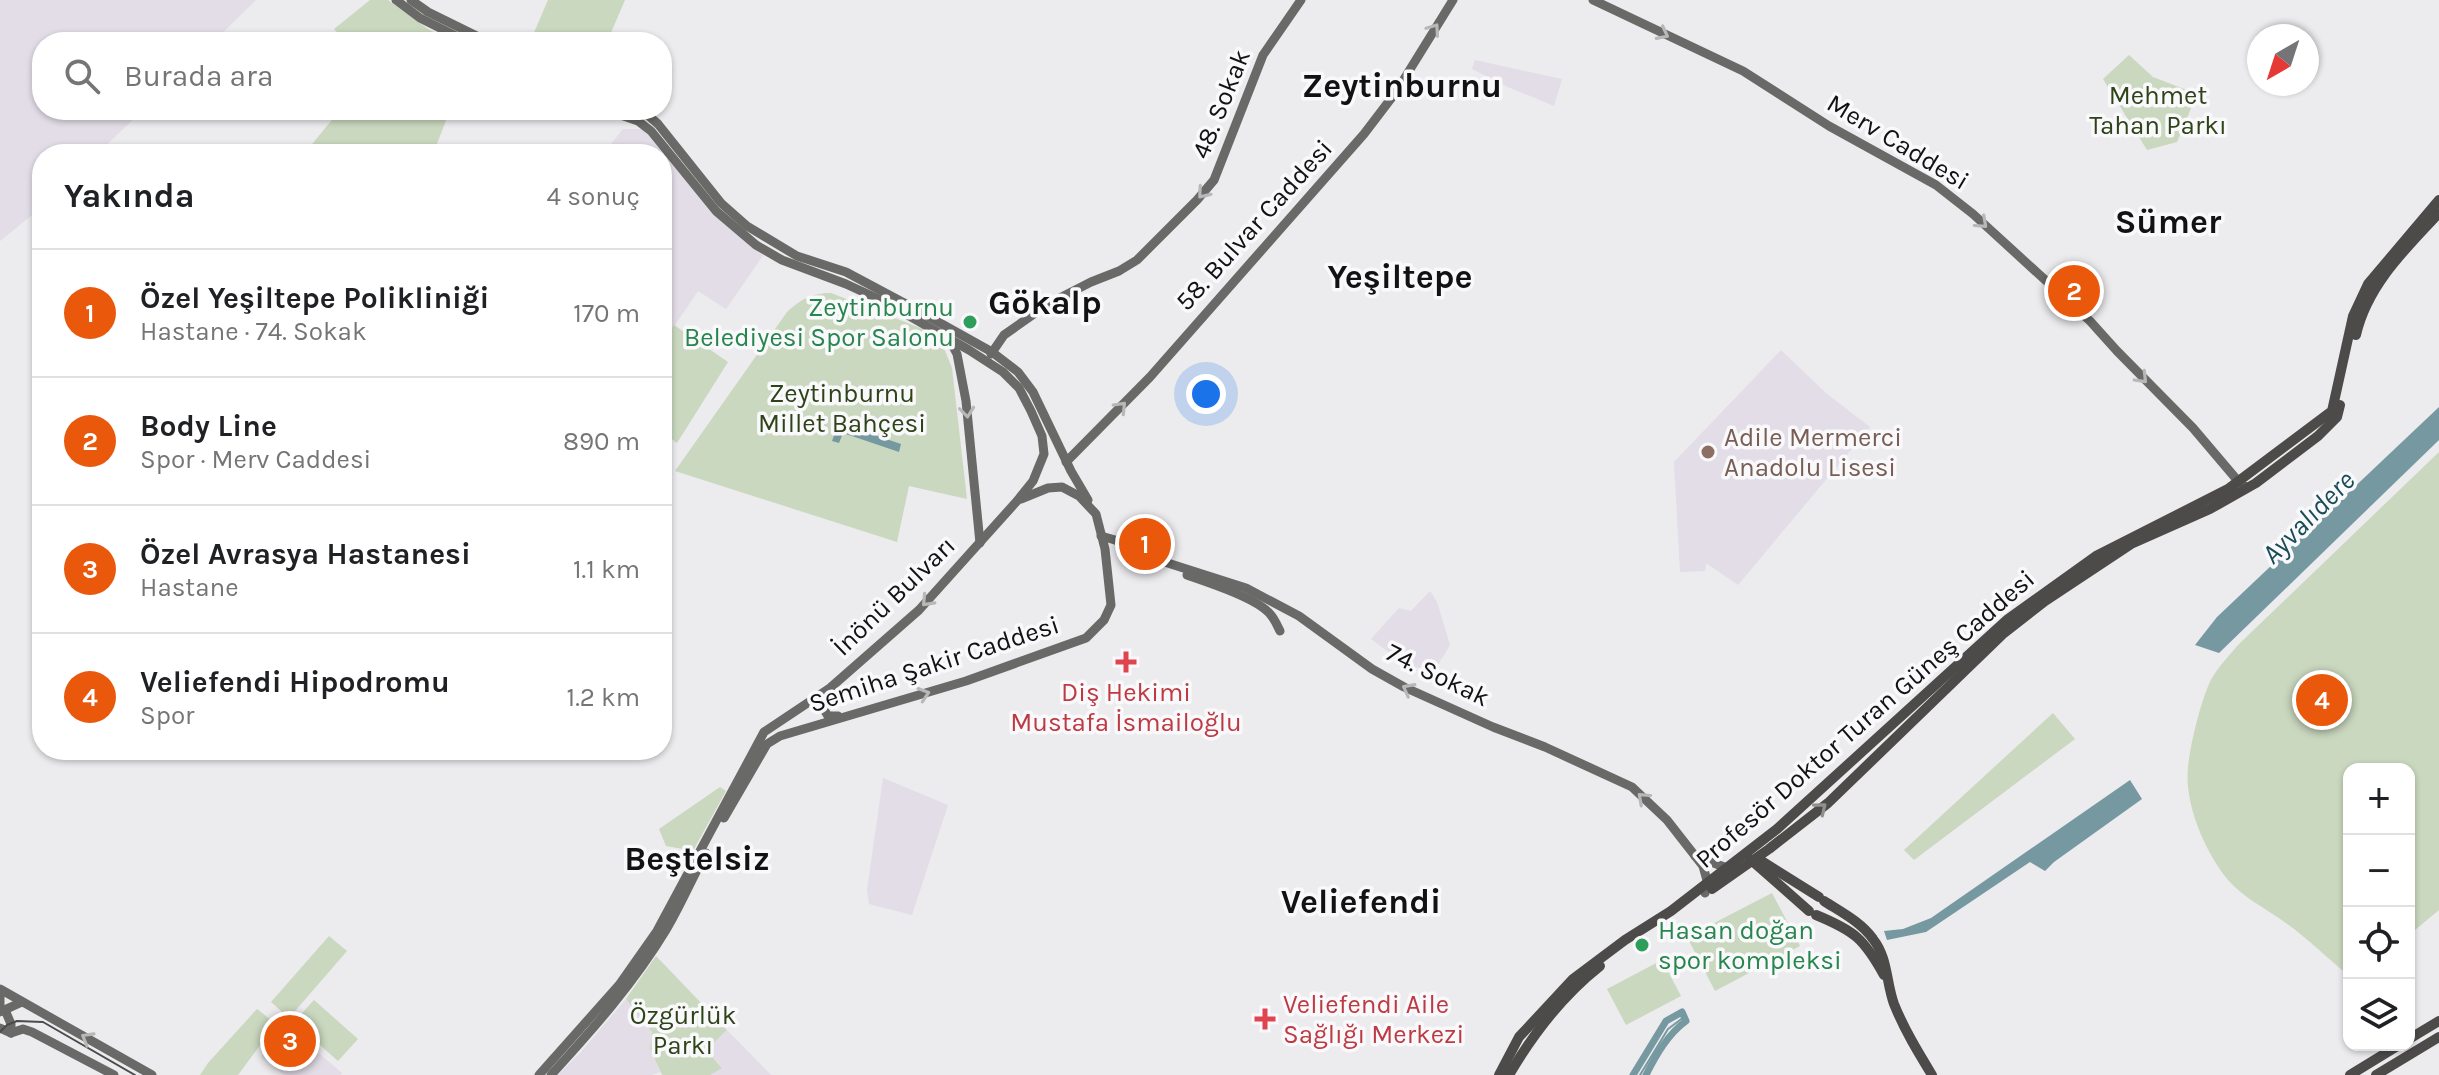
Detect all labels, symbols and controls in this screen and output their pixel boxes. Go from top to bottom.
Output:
one-way arrow [1424,24,1439,38]
one-way arrow [1655,24,1670,39]
north arrow [2247,24,2319,96]
search box [32,32,672,120]
street label: 48. Sokak [1185,45,1257,163]
icon: search [60,54,104,98]
text: Burada ara [124,58,273,94]
district label: Zeytinburnu [1302,66,1502,106]
park label: Mehmet Tahan Parkı [2089,80,2227,141]
street label: Merv Caddesi [1822,88,1974,196]
street label: 58. Bulvar Caddesi [1169,133,1339,317]
text: Yakında [64,176,195,216]
text: 4 sonuç [547,181,640,212]
one-way arrow [1198,184,1213,198]
district label: Sümer [2115,202,2222,242]
one-way arrow [1973,213,1987,228]
district label: Yeşiltepe [1328,257,1472,297]
pin: 2 [2048,261,2100,321]
text: Özel Yeşiltepe Polikliniği [140,280,489,316]
district label: Gökalp [988,283,1102,323]
place label: Zeytinburnu Belediyesi Spor Salonu [684,292,954,353]
text: 1 [85,298,95,329]
text: 170 m [573,298,640,329]
marker: Zeytinburnu Belediyesi Spor Salonu [961,313,979,331]
text: Hastane · 74. Sokak [140,316,367,347]
one-way arrow [2133,369,2148,383]
your location [1186,374,1226,414]
park label: Zeytinburnu Millet Bahçesi [758,378,926,439]
one-way arrow [1112,402,1127,416]
one-way arrow [958,406,975,419]
text: Body Line [140,408,277,444]
place label: Adile Mermerci Anadolu Lisesi [1724,422,1902,483]
text: 2 [82,426,98,457]
text: 890 m [563,426,640,457]
marker: Adile Mermerci Anadolu Lisesi [1699,443,1717,461]
text: Spor · Merv Caddesi [140,444,371,475]
water label: Ayvalıdere [2255,464,2361,570]
pin: 1 [1119,514,1171,574]
street label: İnönü Bulvarı [826,530,962,662]
text: Özel Avrasya Hastanesi [140,536,471,572]
text: 3 [82,554,98,585]
text: 1.1 km [573,554,640,585]
street label: Profesör Doktor Turan Güneş Caddesi [1689,563,2041,875]
text: Hastane [140,572,239,603]
one-way arrow [923,591,937,606]
street label: Semiha Şakir Caddesi [805,609,1063,719]
street label: 74. Sokak [1381,637,1495,713]
marker: Diş Hekimi Mustafa İsmailoğlu [1115,651,1137,673]
text: Veliefendi Hipodromu [140,664,450,700]
pin: 4 [2296,670,2348,730]
place label: Diş Hekimi Mustafa İsmailoğlu [1010,677,1242,738]
text: 4 [82,682,98,713]
text: 1.2 km [567,682,640,713]
one-way arrow [1402,683,1417,698]
one-way arrow [916,688,930,704]
text: Spor [140,700,195,731]
map controls [2343,763,2415,1051]
button: + [2343,763,2415,835]
one-way arrow [1638,793,1653,807]
one-way arrow [1812,803,1826,818]
button: − [2343,835,2415,907]
district label: Beştelsiz [624,839,770,879]
district label: Veliefendi [1281,882,1441,922]
button: locate [2343,907,2415,979]
place label: Hasan doğan spor kompleksi [1658,915,1842,976]
marker: Hasan doğan spor kompleksi [1633,936,1651,954]
button: layers [2343,979,2415,1051]
place label: Veliefendi Aile Sağlığı Merkezi [1283,989,1464,1050]
park label: Özgürlük Parkı [630,1000,736,1061]
marker: Veliefendi Aile Sağlığı Merkezi [1254,1008,1276,1030]
pin: 3 [264,1011,316,1071]
one-way arrow [81,1032,96,1048]

